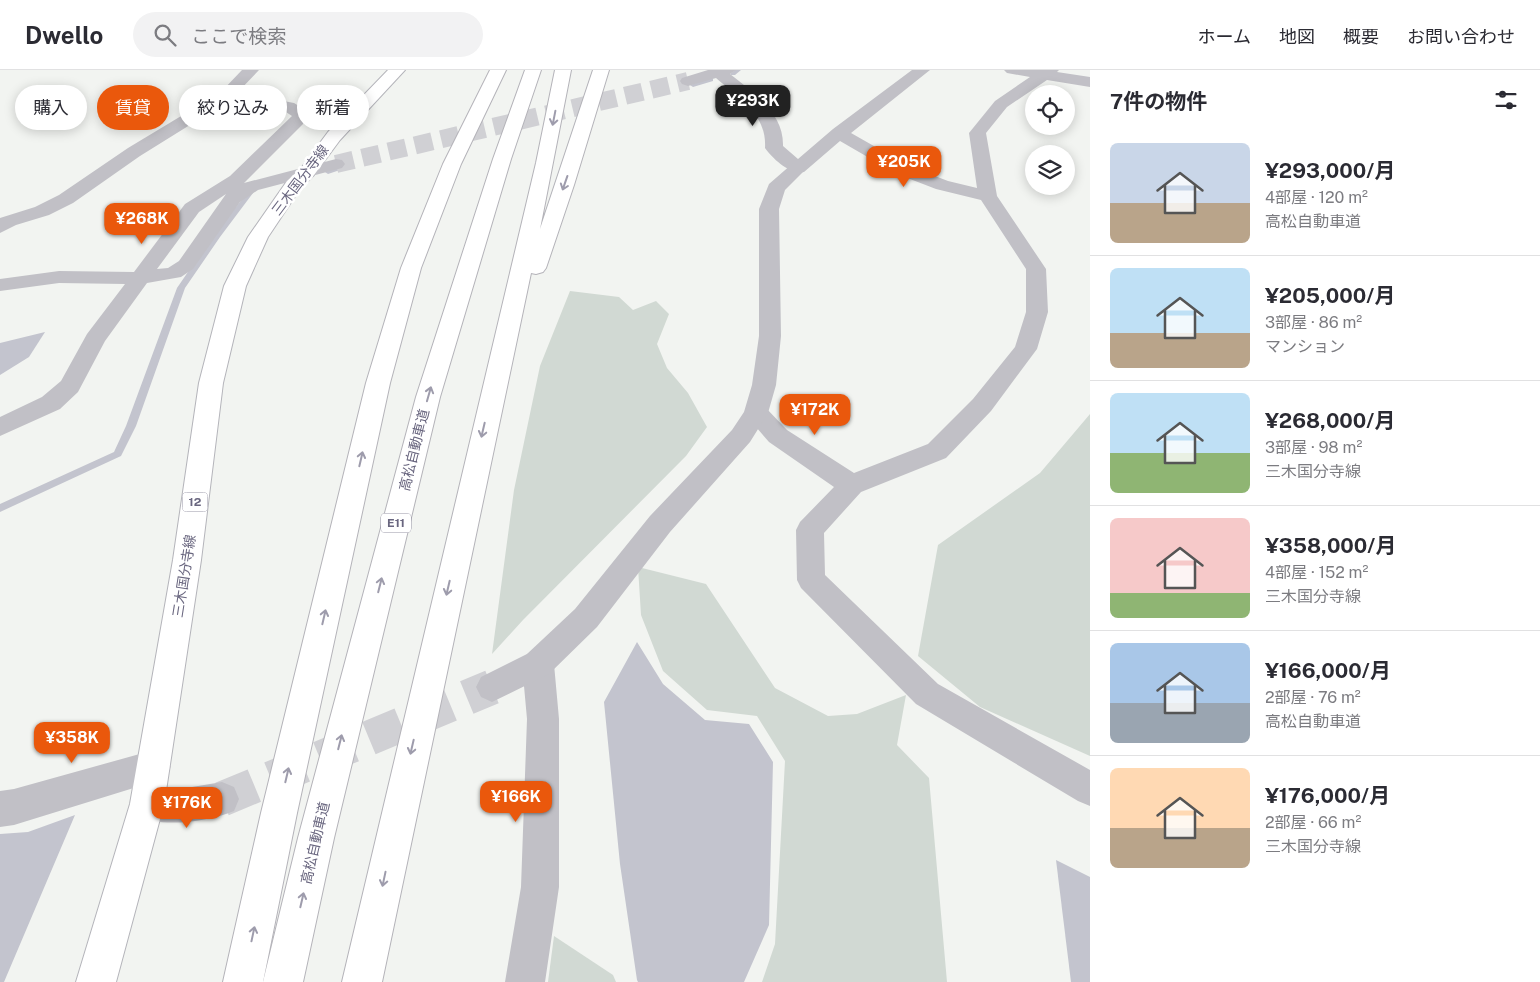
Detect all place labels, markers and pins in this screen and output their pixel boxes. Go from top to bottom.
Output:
pin: ¥293K [718,85,788,127]
pin: ¥205K [869,146,939,188]
pin: ¥268K [107,202,177,245]
pin: ¥172K [780,394,850,436]
pin: ¥358K [37,722,107,764]
pin: ¥166K [481,780,551,823]
pin: ¥176K [152,786,222,829]

